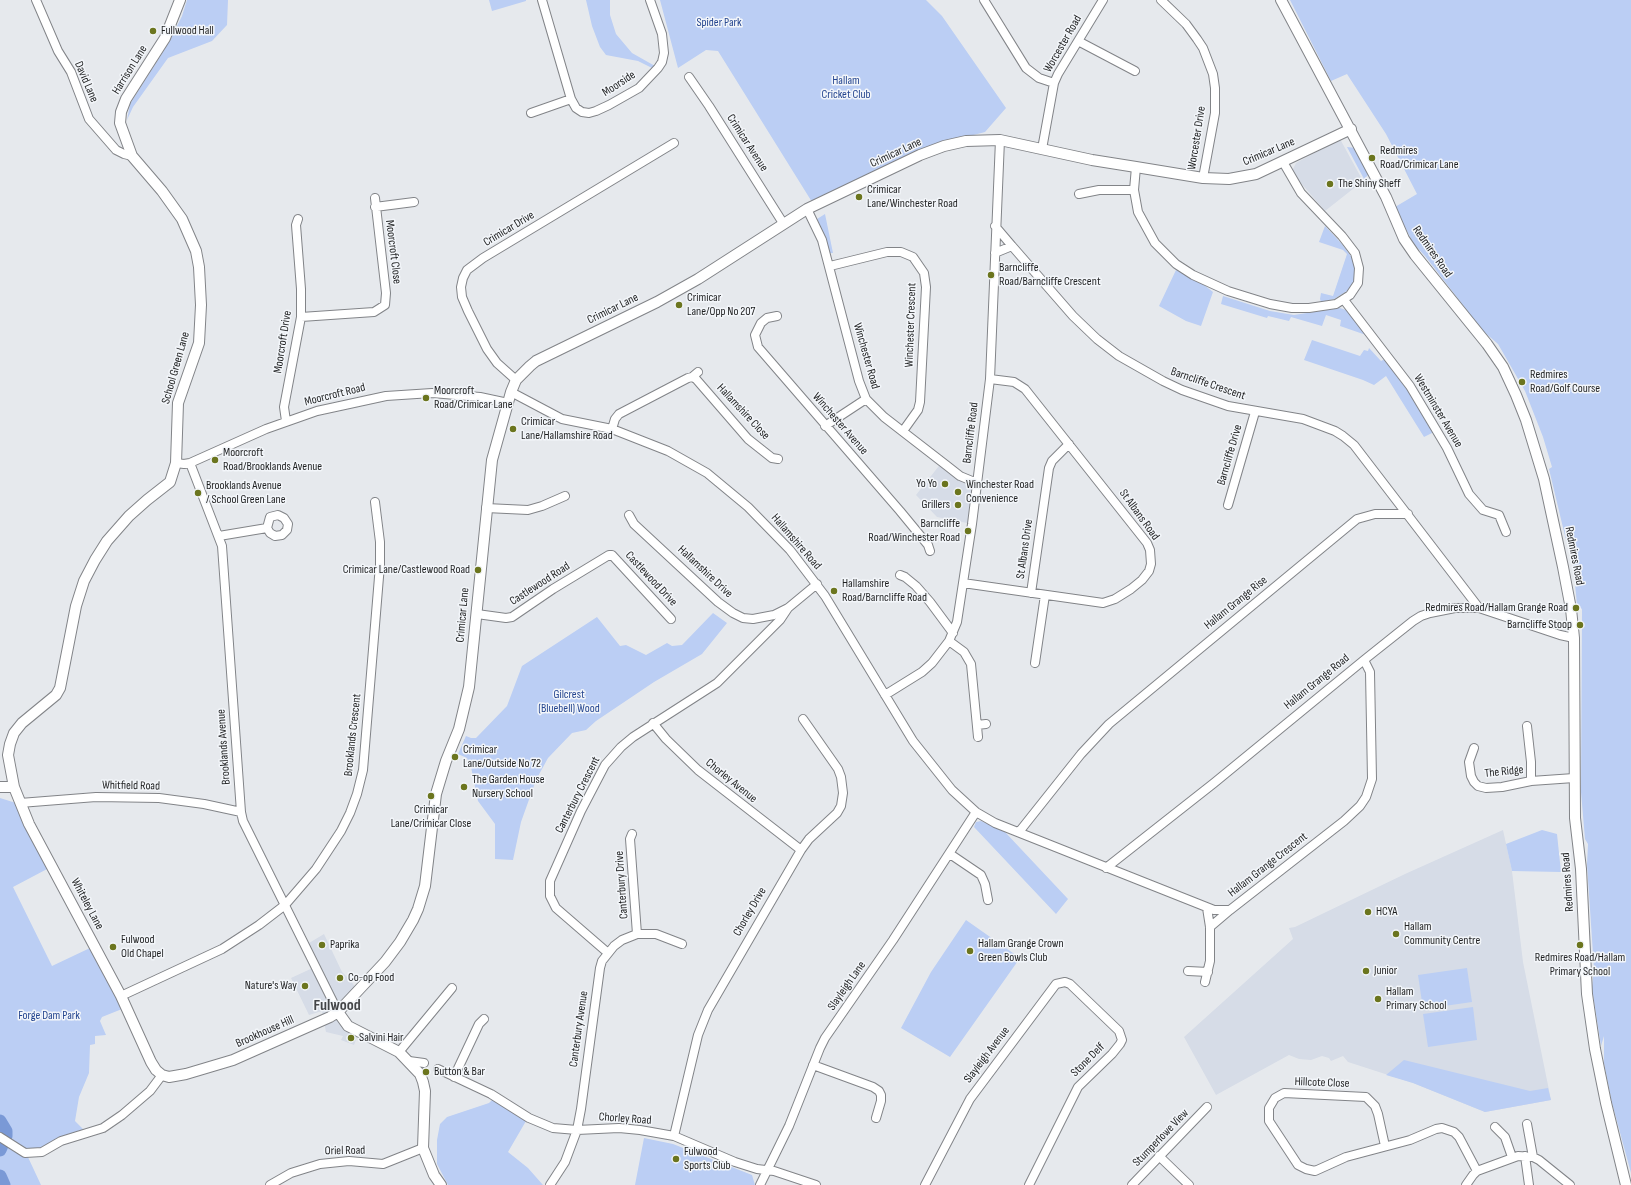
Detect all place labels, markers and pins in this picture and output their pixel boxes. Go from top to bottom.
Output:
place label: Fullwood Hall [161,24,214,38]
marker: Fullwood Hall [148,26,158,36]
place label: Redmires Road/Crimicar Lane [1380,144,1459,172]
marker: Redmires Road/Crimicar Lane [1367,153,1377,163]
place label: The Shiny Sheff [1338,177,1401,191]
marker: The Shiny Sheff [1325,179,1335,189]
place label: Crimicar Lane/Winchester Road [867,183,958,211]
marker: Crimicar Lane/Winchester Road [854,192,864,202]
place label: Barncliffe Road/Barncliffe Crescent [999,261,1101,289]
marker: Barncliffe Road/Barncliffe Crescent [986,270,996,280]
place label: Crimicar Lane/Opp No 207 [687,291,755,319]
marker: Crimicar Lane/Opp No 207 [674,300,684,310]
place label: Redmires Road/Golf Course [1530,368,1600,396]
marker: Redmires Road/Golf Course [1517,377,1527,387]
place label: Moorcroft Road/Crimicar Lane [434,384,513,412]
marker: Moorcroft Road/Crimicar Lane [421,393,431,403]
place label: Crimicar Lane/Hallamshire Road [521,415,613,443]
marker: Crimicar Lane/Hallamshire Road [508,424,518,434]
place label: Moorcroft Road/Brooklands Avenue [223,446,322,474]
marker: Moorcroft Road/Brooklands Avenue [210,455,220,465]
place label: Yo Yo [916,477,937,491]
place label: Winchester Road Convenience [966,478,1034,506]
place label: Brooklands Avenue / School Green Lane [206,479,286,507]
marker: Yo Yo [940,479,950,489]
marker: Winchester Road Convenience [953,487,963,497]
marker: Brooklands Avenue / School Green Lane [193,488,203,498]
place label: Grillers [921,498,950,512]
marker: Grillers [953,500,963,510]
place label: Barncliffe Road/Winchester Road [868,517,960,545]
marker: Barncliffe Road/Winchester Road [963,526,973,536]
place label: Crimicar Lane/Castlewood Road [343,563,470,577]
marker: Crimicar Lane/Castlewood Road [473,565,483,575]
place label: Hallamshire Road/Barncliffe Road [842,577,927,605]
marker: Hallamshire Road/Barncliffe Road [829,586,839,596]
place label: Redmires Road/Hallam Grange Road [1425,601,1568,615]
marker: Redmires Road/Hallam Grange Road [1571,603,1581,613]
place label: Barncliffe Stoop [1507,618,1572,632]
marker: Barncliffe Stoop [1575,620,1585,630]
place label: Crimicar Lane/Outside No 72 [463,743,541,771]
marker: Crimicar Lane/Outside No 72 [450,752,460,762]
place label: The Garden House Nursery School [472,773,545,801]
marker: The Garden House Nursery School [459,782,469,792]
marker: Crimicar Lane/Crimicar Close [426,791,436,801]
place label: Crimicar Lane/Crimicar Close [391,803,471,831]
place label: HCYA [1376,905,1397,919]
marker: HCYA [1363,907,1373,917]
place label: Hallam Community Centre [1404,920,1480,948]
marker: Hallam Community Centre [1391,929,1401,939]
place label: Fulwood Old Chapel [121,933,164,961]
place label: Hallam Grange Crown Green Bowls Club [978,937,1064,965]
place label: Paprika [330,938,359,952]
marker: Paprika [317,940,327,950]
marker: Redmires Road/Hallam Primary School [1575,940,1585,950]
marker: Fulwood Old Chapel [108,942,118,952]
marker: Hallam Grange Crown Green Bowls Club [965,946,975,956]
place label: Redmires Road/Hallam Primary School [1535,951,1625,979]
place label: Junior [1374,964,1397,978]
marker: Junior [1361,966,1371,976]
place label: Co-op Food [348,971,394,985]
marker: Co-op Food [335,973,345,983]
place label: Nature's Way [245,979,297,993]
marker: Nature's Way [300,981,310,991]
place label: Hallam Primary School [1386,985,1446,1013]
marker: Hallam Primary School [1373,994,1383,1004]
place label: Salvini Hair [359,1031,404,1045]
marker: Salvini Hair [346,1033,356,1043]
place label: Button & Bar [434,1065,485,1079]
marker: Button & Bar [421,1067,431,1077]
place label: Fulwood Sports Club [684,1145,731,1173]
marker: Fulwood Sports Club [671,1154,681,1164]

